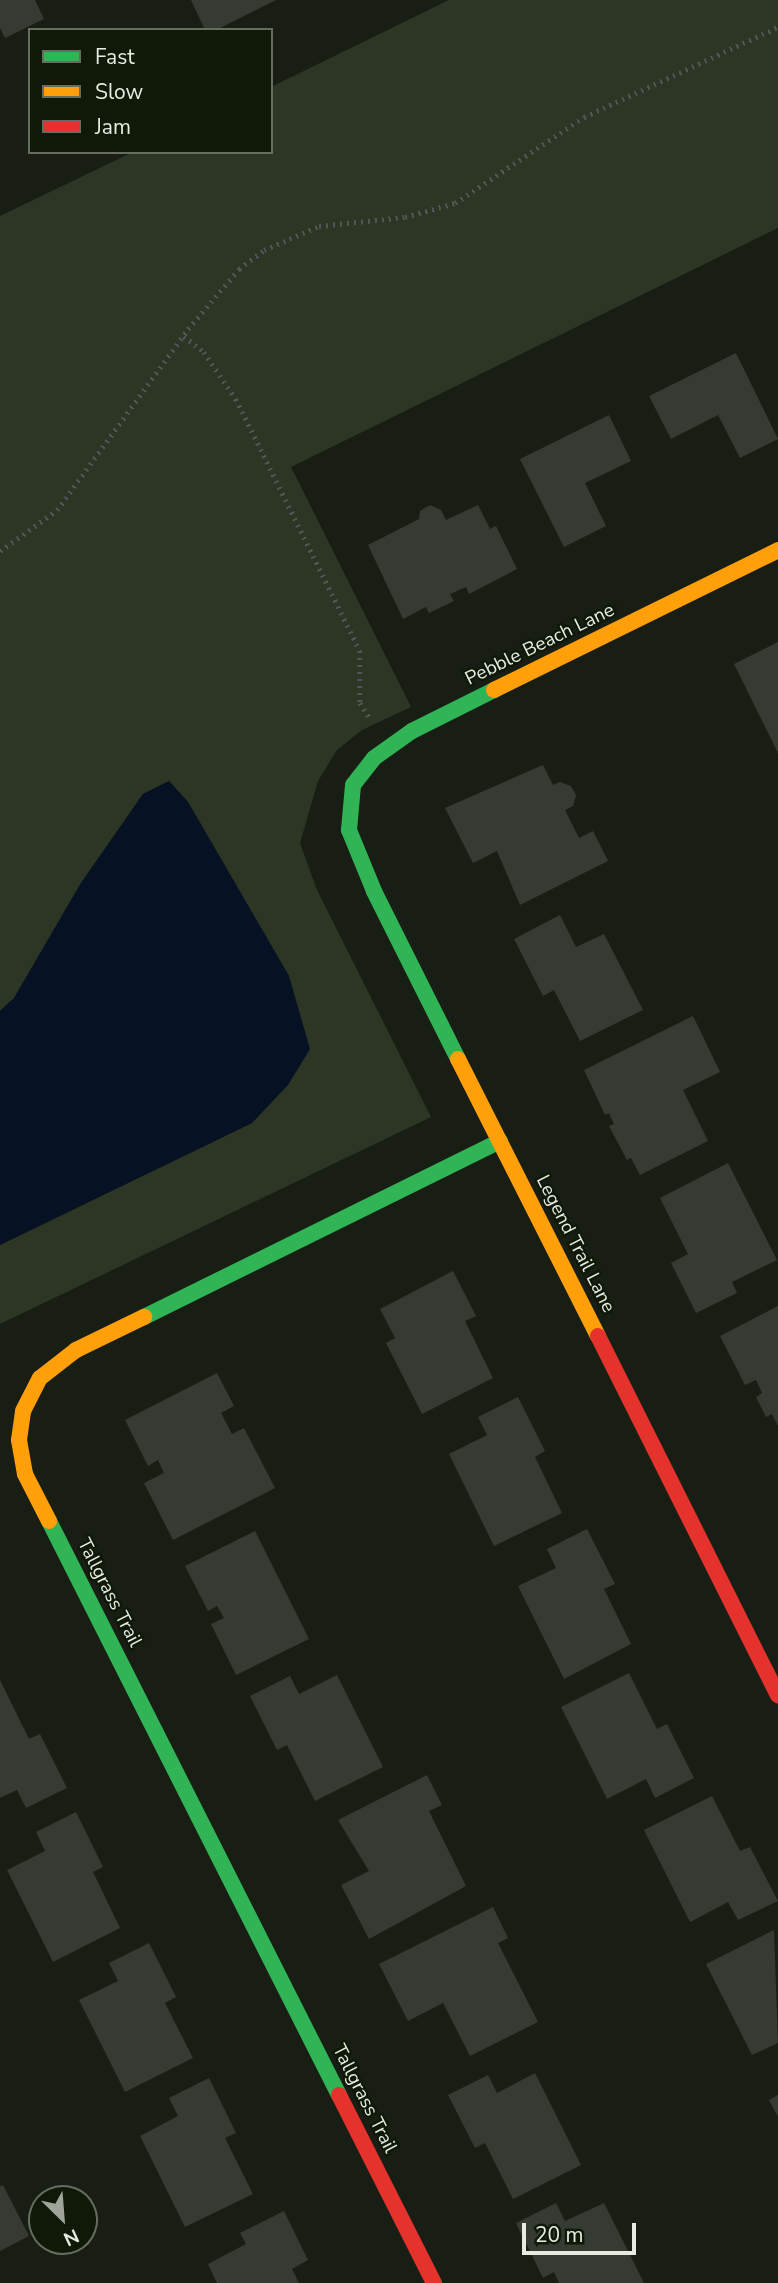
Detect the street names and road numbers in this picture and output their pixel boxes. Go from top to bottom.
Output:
street label: Pebble Beach Lane [462,599,618,691]
street label: Legend Trail Lane [531,1171,619,1317]
street label: Tallgrass Trail [72,1535,146,1651]
street label: Tallgrass Trail [327,2041,401,2157]

